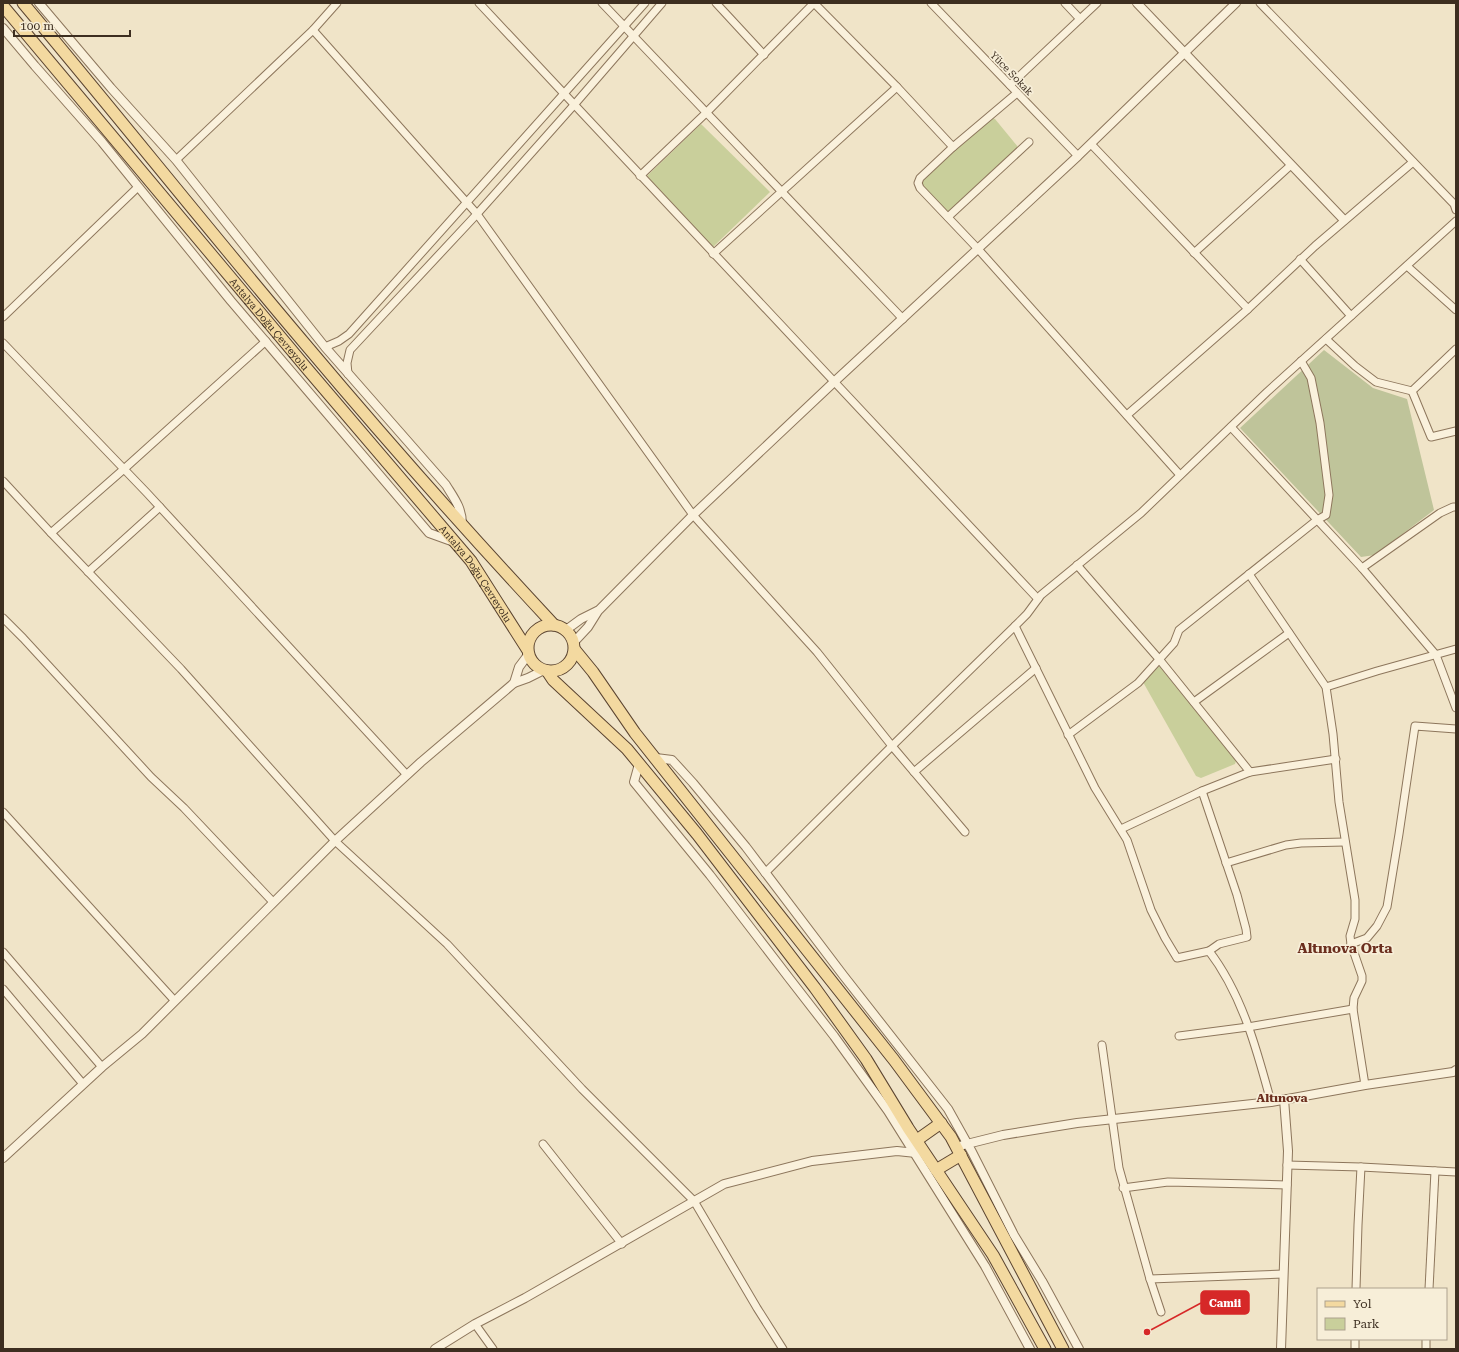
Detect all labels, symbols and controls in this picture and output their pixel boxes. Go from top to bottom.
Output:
scale bar [14,12,130,38]
text: 100 m [20,19,54,33]
street label: Yüce Sokak [988,49,1036,98]
street label: Antalya Doğu Çevreyolu [228,276,311,373]
street label: Antalya Doğu Çevreyolu [437,523,514,625]
district label: Altınova Orta [1298,940,1393,956]
district label: Altınova [1256,1091,1308,1105]
legend [1317,1288,1447,1340]
callout: Camii [1201,1291,1249,1314]
text: Camii [1209,1297,1241,1310]
text: Yol [1353,1297,1372,1311]
text: Park [1353,1317,1380,1331]

